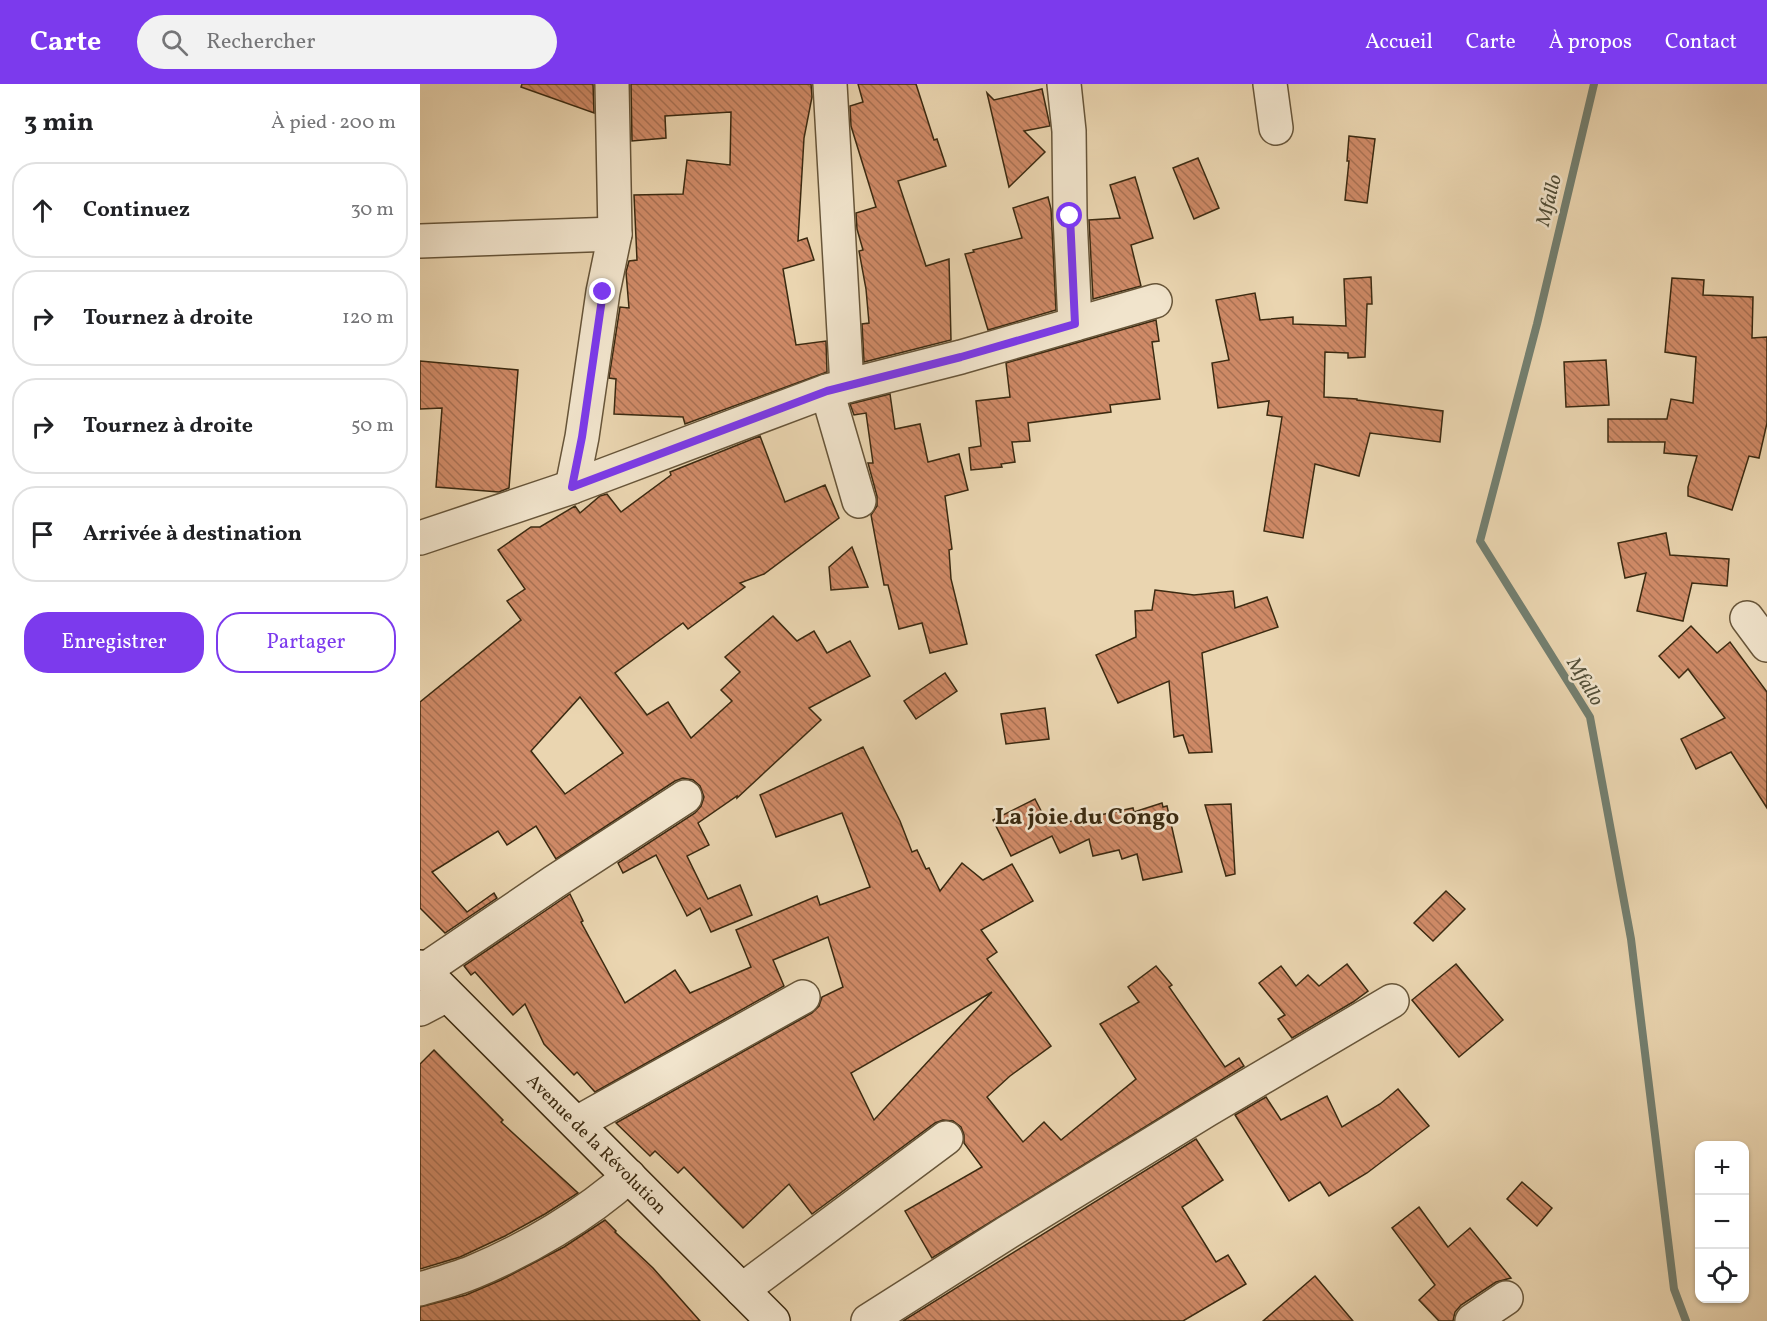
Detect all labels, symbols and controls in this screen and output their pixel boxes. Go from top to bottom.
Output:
search box [137,15,557,69]
text: Carte [30,23,101,62]
icon: search [158,26,191,59]
text: Rechercher [206,27,315,58]
text: Accueil [1365,28,1433,57]
text: Carte [1466,28,1516,57]
text: À propos [1549,28,1632,57]
text: Contact [1665,28,1737,57]
text: 3 min [24,105,94,141]
text: À pied · 200 m [271,109,396,137]
water label: Mfallo [1530,172,1570,230]
icon: ahead [26,194,59,227]
text: Continuez [83,195,190,226]
text: 30 m [350,196,394,224]
route start [1056,202,1082,228]
route end [589,278,615,304]
icon: right [26,302,59,335]
text: Tournez à droite [83,303,253,334]
text: 120 m [342,304,394,332]
icon: right [26,410,59,443]
text: Tournez à droite [83,411,253,442]
text: 50 m [351,412,394,440]
icon: arrive [26,518,59,551]
text: Arrivée à destination [83,519,302,550]
button: Enregistrer [24,612,204,673]
button: Partager [216,612,396,673]
water label: Mfallo [1558,652,1610,712]
district label: La joie du Congo [995,801,1179,835]
street label: Avenue de la Révolution [520,1069,672,1221]
map controls [1695,1141,1749,1303]
button: + [1695,1141,1749,1195]
button: − [1695,1195,1749,1249]
button: locate [1695,1249,1749,1303]

